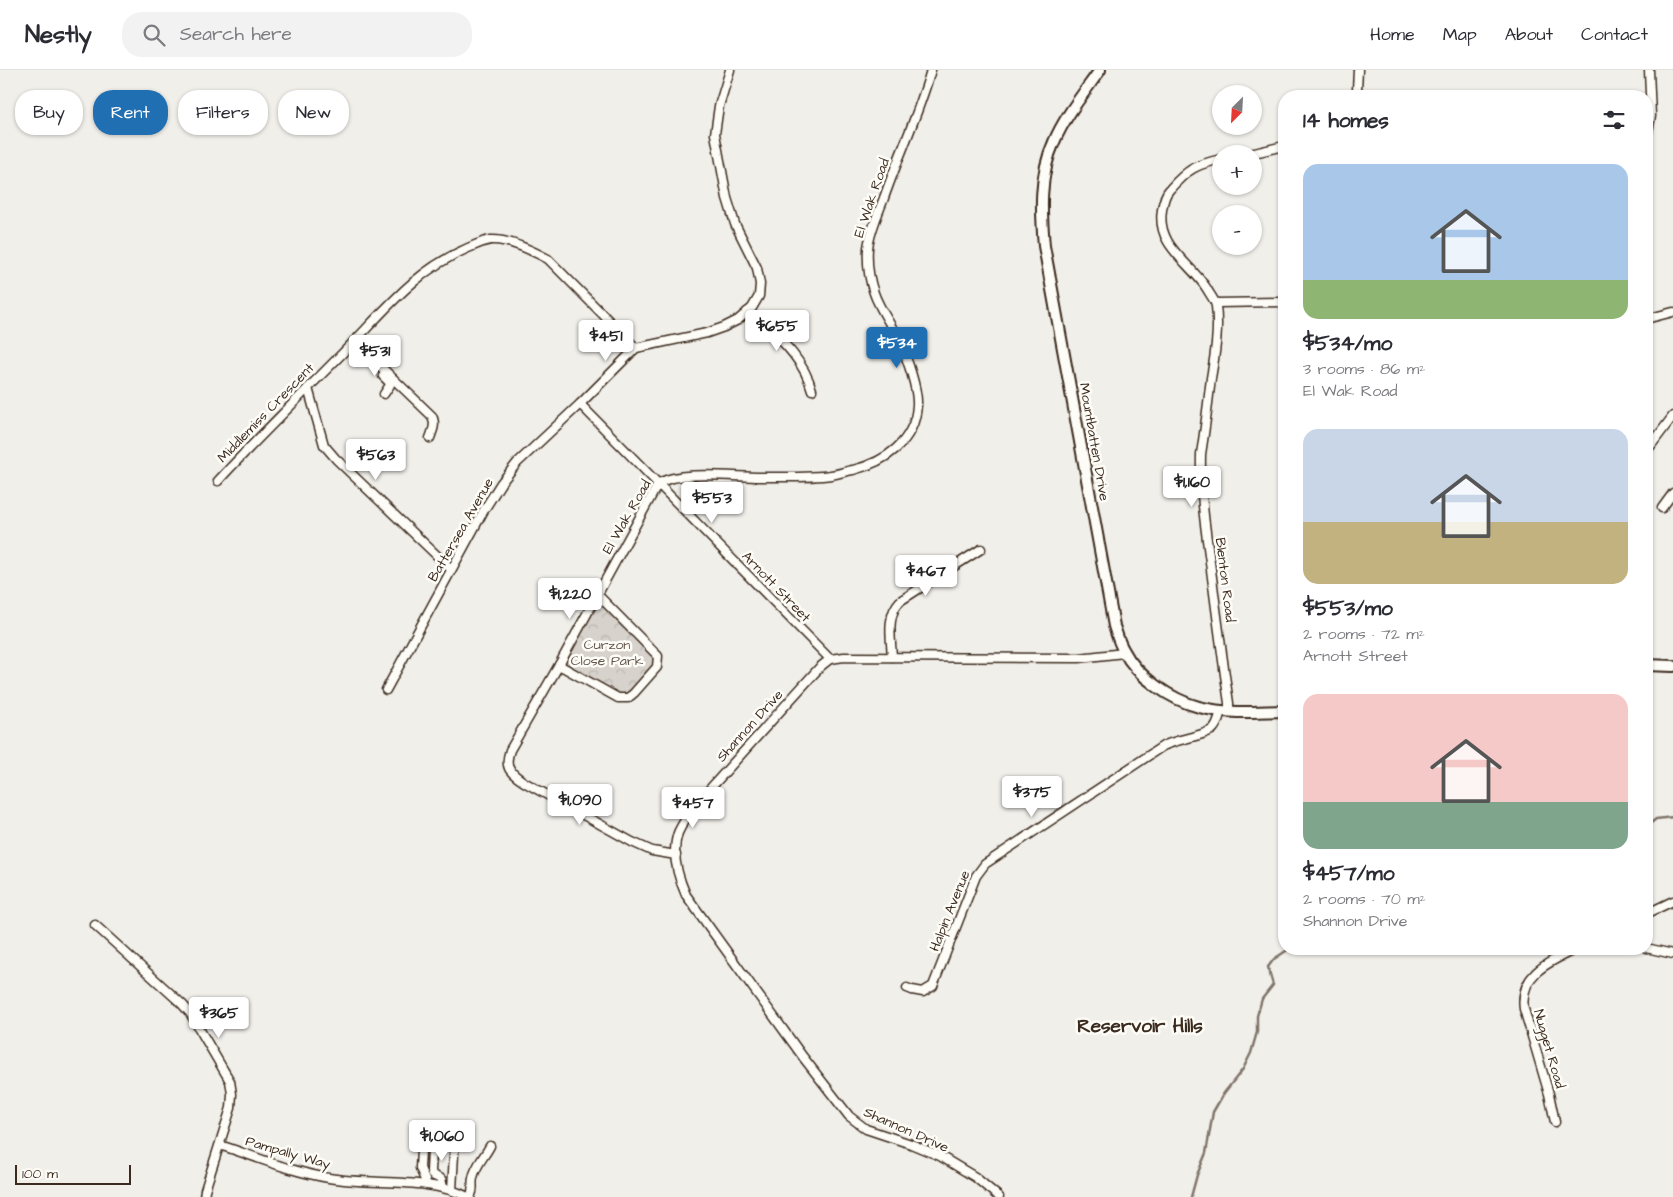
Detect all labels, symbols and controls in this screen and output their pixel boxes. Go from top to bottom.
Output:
search box [122,12,472,57]
text: Nestly [25,18,92,52]
icon: search [140,21,168,49]
text: Search here [180,21,292,48]
text: Home [1370,22,1415,47]
text: Map [1443,22,1477,47]
text: About [1505,22,1553,47]
text: Contact [1581,22,1648,47]
north arrow [1212,85,1262,135]
map controls [1212,85,1262,255]
chip: Buy [15,90,83,135]
chip: Rent [93,90,168,135]
chip: Filters [178,90,268,135]
chip: New [278,90,349,135]
text: 14 homes [1303,106,1389,135]
icon: filters [1600,106,1628,134]
button: + [1212,145,1262,195]
street label: El Wak Road [849,156,895,240]
icon: home [1421,196,1511,286]
button: − [1212,205,1262,255]
pin: $655 [747,310,807,352]
text: $655 [756,315,798,337]
pin: $451 [576,320,636,362]
text: $451 [589,325,623,347]
pin: $534 [867,326,927,369]
text: $534/mo [1303,329,1392,358]
text: $534 [877,332,917,354]
pin: $531 [345,334,405,377]
text: $531 [360,340,390,362]
street label: Middlemiss Crescent [213,358,319,467]
text: 3 rooms · 86 m² [1303,358,1425,380]
text: El Wak Road [1303,380,1398,402]
street label: Mountbatten Drive [1074,381,1114,503]
pin: $563 [346,438,406,481]
text: $563 [357,444,395,466]
icon: home [1421,461,1511,551]
pin: $1,160 [1151,466,1233,508]
text: $1,160 [1174,471,1210,493]
street label: Battersea Avenue [423,474,499,585]
street label: El Wak Road [598,476,656,558]
pin: $553 [682,482,742,524]
text: $553 [692,487,732,509]
street label: Blenton Road [1210,537,1240,623]
street label: Arnott Street [737,547,815,627]
pin: $467 [896,554,956,597]
text: $467 [906,560,946,582]
pin: $1,220 [529,578,611,620]
text: $1,220 [549,583,591,605]
text: $553/mo [1303,594,1393,623]
text: 2 rooms · 72 m² [1303,623,1425,645]
park label: Curzon Close Park [571,635,644,671]
text: Arnott Street [1303,645,1408,667]
street label: Shannon Drive [712,685,788,767]
icon: home [1421,726,1511,816]
pin: $375 [1002,776,1062,818]
text: $375 [1013,781,1051,803]
pin: $1,090 [539,784,621,826]
pin: $457 [663,786,723,829]
text: $1,090 [558,789,602,811]
text: $457 [673,792,713,814]
text: $457/mo [1303,859,1395,888]
street label: Halpin Avenue [925,867,976,955]
text: 2 rooms · 70 m² [1303,888,1426,910]
text: Shannon Drive [1303,910,1407,932]
pin: $365 [189,996,249,1039]
text: $365 [200,1002,238,1024]
street label: Nugget Road [1528,1007,1570,1091]
district label: Reservoir Hills [1077,1013,1203,1040]
street label: Shannon Drive [860,1102,952,1158]
pin: $1,060 [401,1120,483,1162]
text: $1,060 [420,1125,464,1147]
street label: Pampally Way [243,1131,333,1175]
scale bar [15,1162,131,1185]
text: 100 m [22,1164,58,1184]

